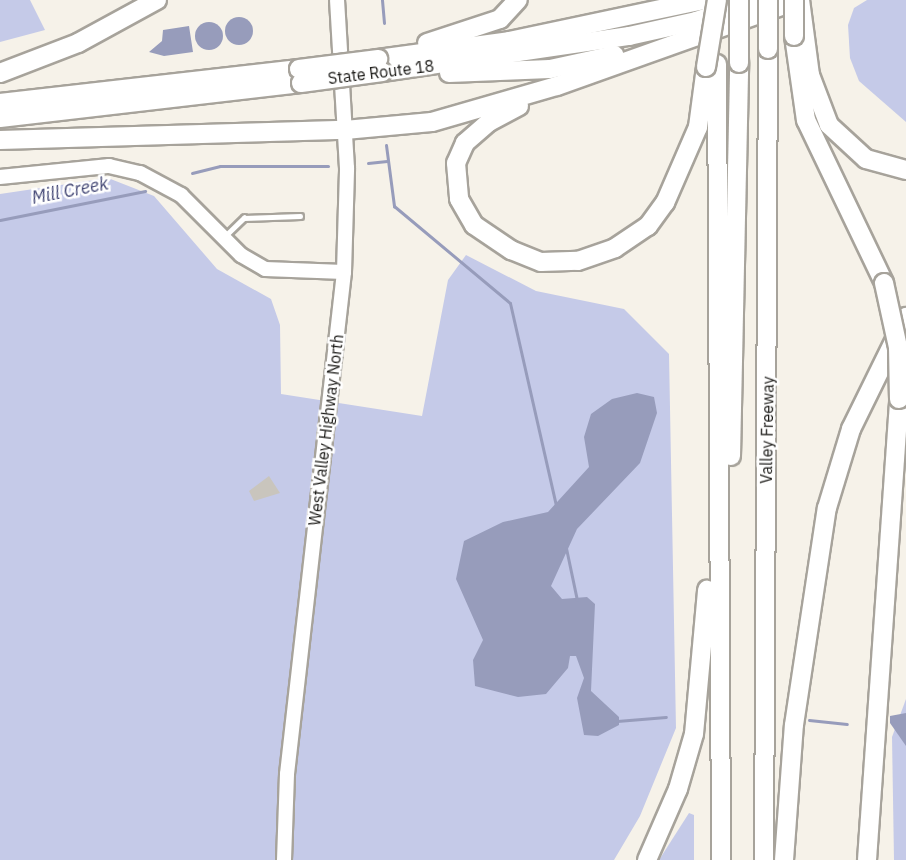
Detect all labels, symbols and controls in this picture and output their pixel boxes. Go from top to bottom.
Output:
street label: State Route 18 [327,56,435,88]
water label: Mill Creek [30,173,110,209]
street label: West Valley Highway North [305,333,347,527]
street label: Valley Freeway [756,376,778,484]

